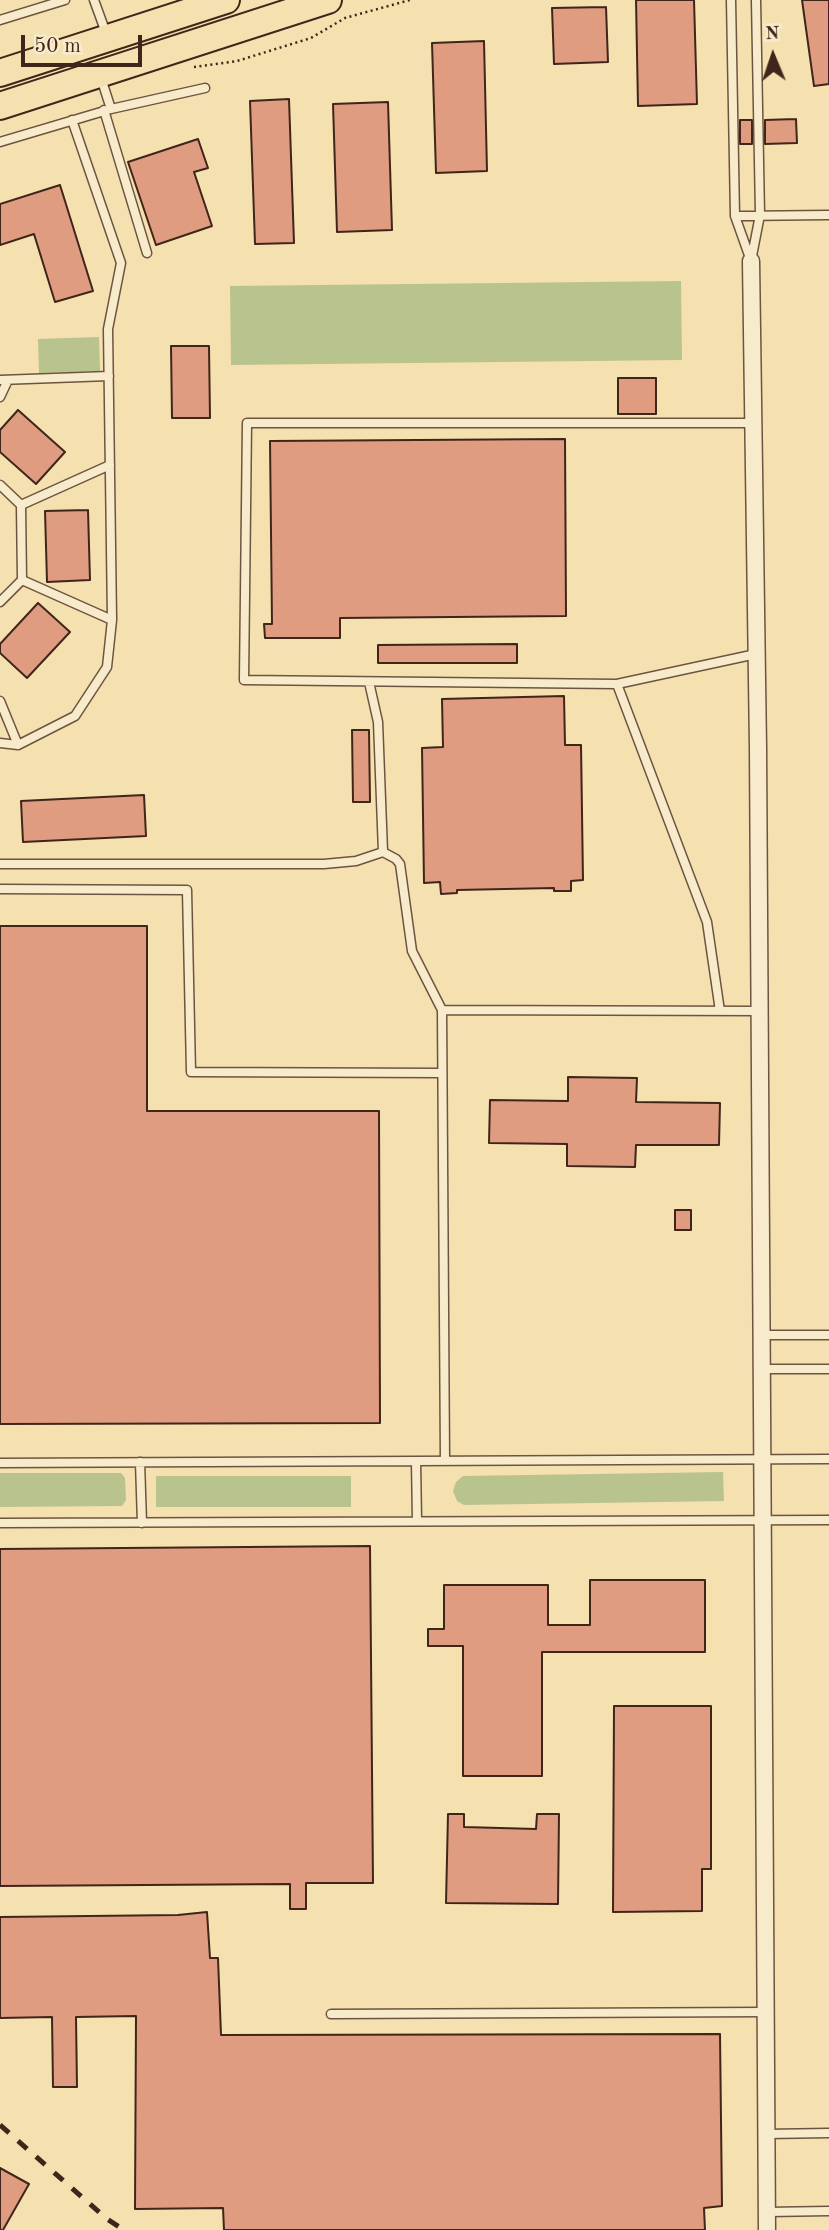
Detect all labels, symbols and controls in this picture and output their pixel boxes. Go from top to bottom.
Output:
scale bar [24,21,145,65]
north arrow [738,21,808,91]
text: N [765,25,780,44]
text: 50 m [34,36,81,57]

